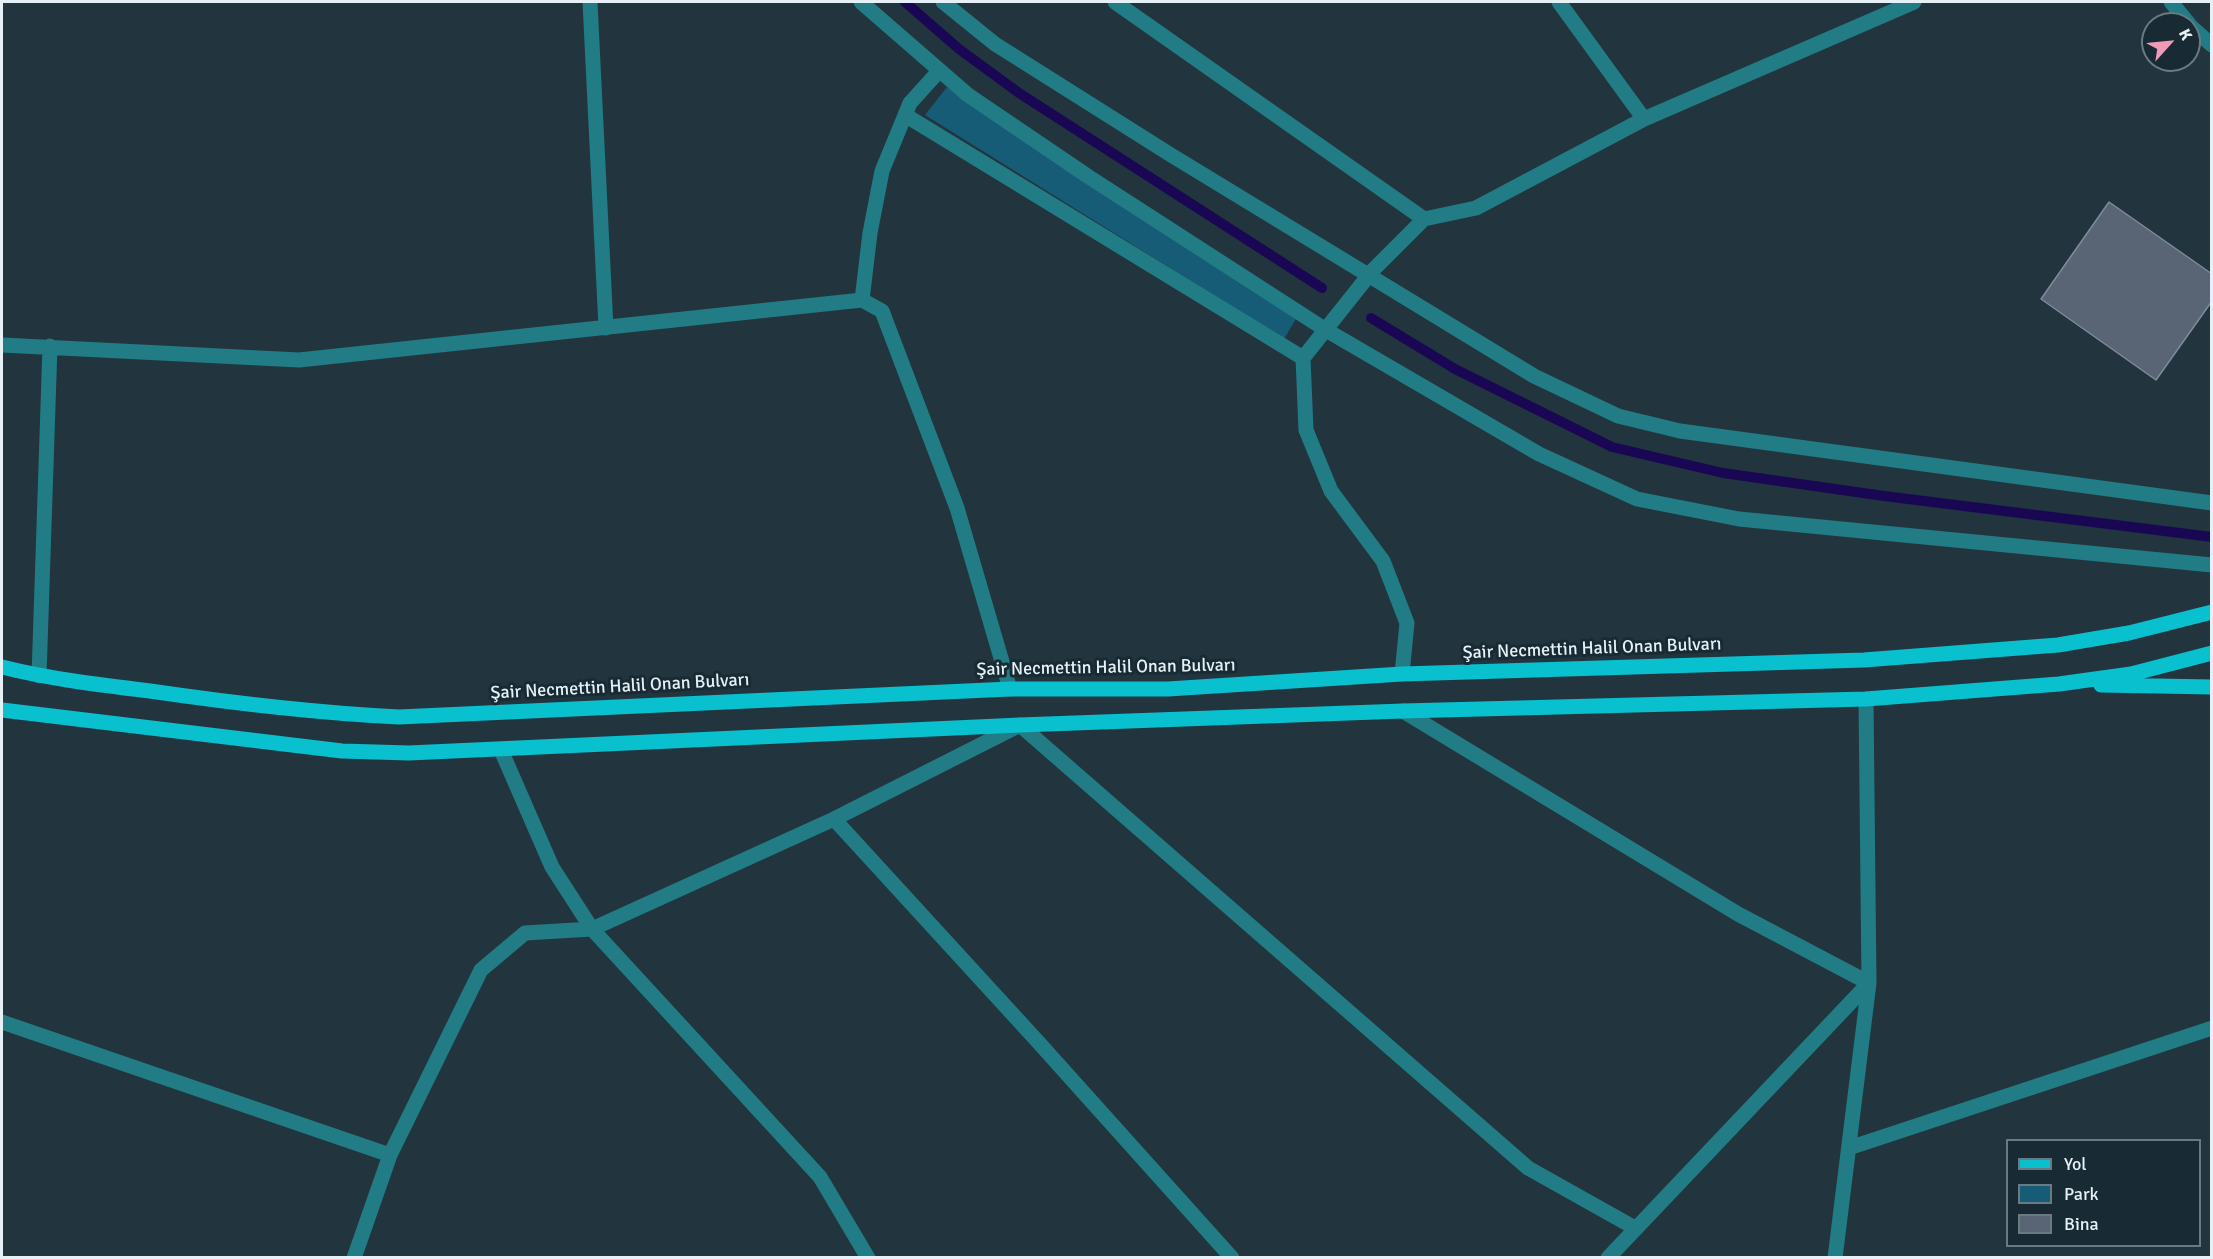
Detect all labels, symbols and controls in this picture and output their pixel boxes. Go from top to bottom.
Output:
north arrow [2141,12,2201,72]
text: K [2174,26,2196,44]
street label: Şair Necmettin Halil Onan Bulvarı [1462,634,1722,664]
street label: Şair Necmettin Halil Onan Bulvarı [976,655,1236,681]
street label: Şair Necmettin Halil Onan Bulvarı [490,669,750,705]
legend [2006,1139,2201,1247]
text: Yol [2064,1153,2087,1175]
text: Park [2064,1183,2099,1205]
text: Bina [2064,1213,2099,1235]

